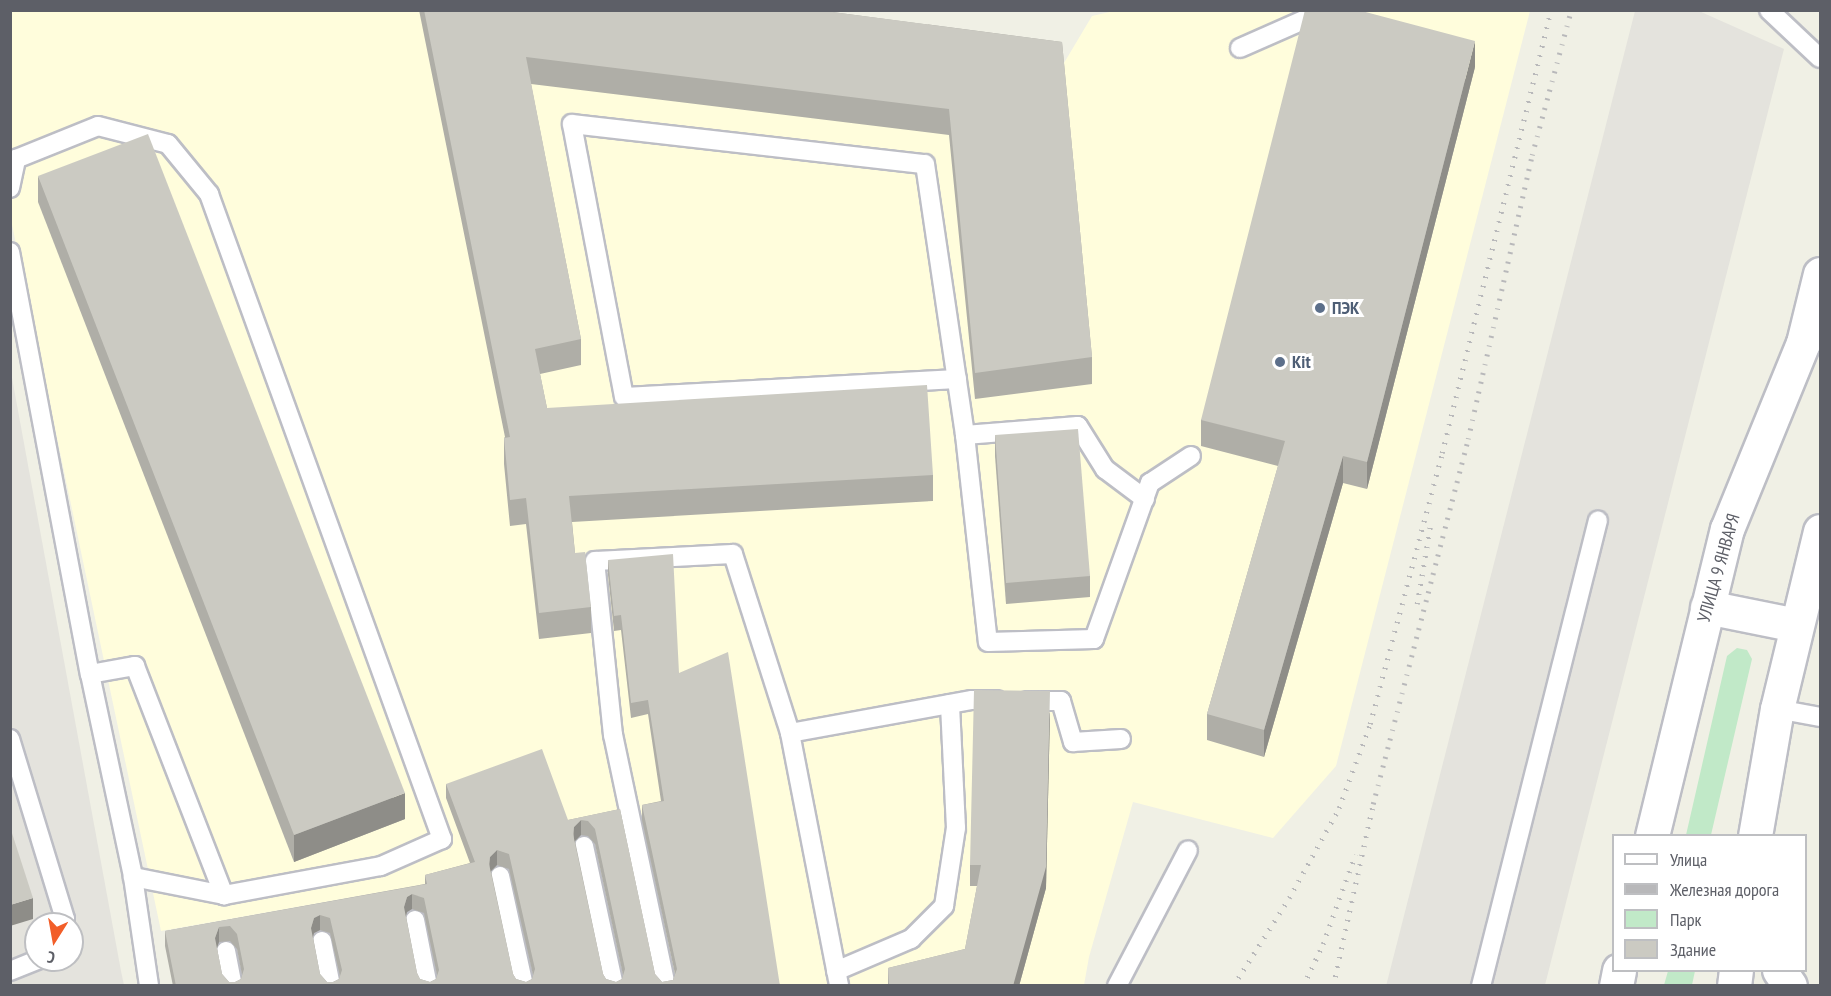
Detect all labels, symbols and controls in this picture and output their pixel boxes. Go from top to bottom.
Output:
place label: ПЭК [1332,297,1359,319]
marker: ПЭК [1313,301,1327,315]
place label: Kit [1292,351,1311,373]
marker: Kit [1273,355,1287,369]
street label: УЛИЦА 9 ЯНВАРЯ [1693,511,1745,625]
legend [1612,834,1807,972]
text: Улица [1670,848,1707,871]
text: Железная дорога [1670,878,1779,901]
text: Парк [1670,908,1701,931]
north arrow [24,912,84,972]
text: Здание [1670,938,1716,961]
text: С [45,947,56,968]

